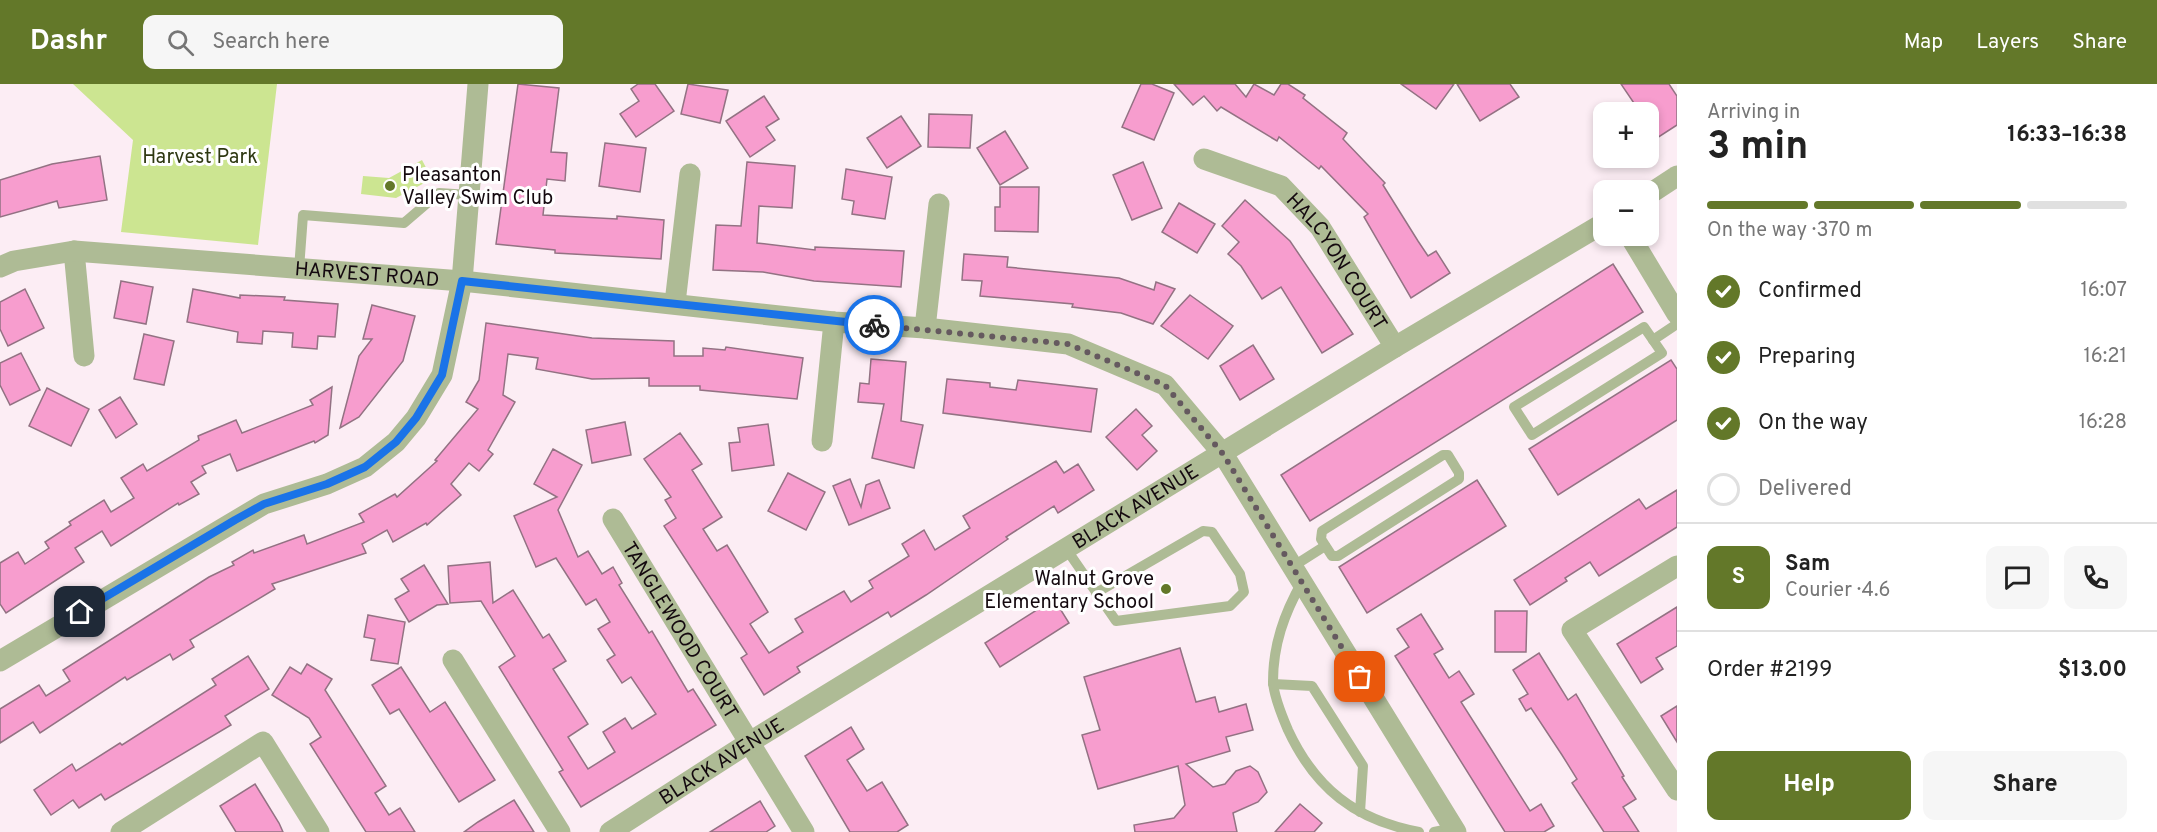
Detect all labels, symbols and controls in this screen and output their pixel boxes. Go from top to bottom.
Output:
search box [143,15,563,69]
text: Dashr [30,24,107,60]
icon: search [164,26,197,59]
text: Search here [212,29,330,56]
text: Map [1904,29,1943,56]
text: Layers [1976,29,2039,56]
text: Share [2072,29,2127,56]
text: Arriving in [1707,100,1800,126]
map controls [1593,102,1659,246]
button: + [1593,102,1659,168]
text: 16:33–16:38 [2007,122,2127,149]
text: 3 min [1707,124,1808,173]
park label: Harvest Park [142,145,258,171]
place label: Pleasanton Valley Swim Club [402,163,553,212]
marker: Pleasanton Valley Swim Club [383,179,397,193]
button: − [1593,180,1659,246]
street label: HALCYON COURT [1279,188,1392,336]
text: On the way · 370 m [1707,218,1873,244]
street label: HARVEST ROAD [294,257,440,294]
icon: check [1707,275,1740,308]
text: Confirmed [1758,278,1862,305]
text: 16:07 [2080,278,2127,304]
courier [844,295,904,355]
icon: bike [858,309,891,342]
icon: check [1707,341,1740,374]
text: Preparing [1758,344,1856,371]
text: 16:21 [2083,344,2127,370]
icon: check [1707,407,1740,440]
text: On the way [1758,410,1868,437]
text: 16:28 [2079,410,2127,436]
street label: BLACK AVENUE [1068,459,1204,556]
text: Delivered [1758,476,1852,503]
street label: TANGLEWOOD COURT [615,537,743,725]
button: chat [1986,546,2049,609]
button: phone [2064,546,2127,609]
text: Sam [1785,551,1830,578]
text: S [1732,564,1745,591]
place label: Walnut Grove Elementary School [984,567,1154,616]
text: Courier · 4.6 [1785,578,1890,604]
marker: Walnut Grove Elementary School [1159,582,1173,596]
pin [54,586,105,637]
icon: home [63,595,96,628]
pin [1334,651,1385,702]
text: Order #2199 [1707,657,1832,684]
text: $13.00 [2058,657,2127,684]
icon: bag [1343,660,1376,693]
street label: BLACK AVENUE [655,713,790,812]
button: Help [1707,751,1911,820]
button: Share [1923,751,2127,820]

